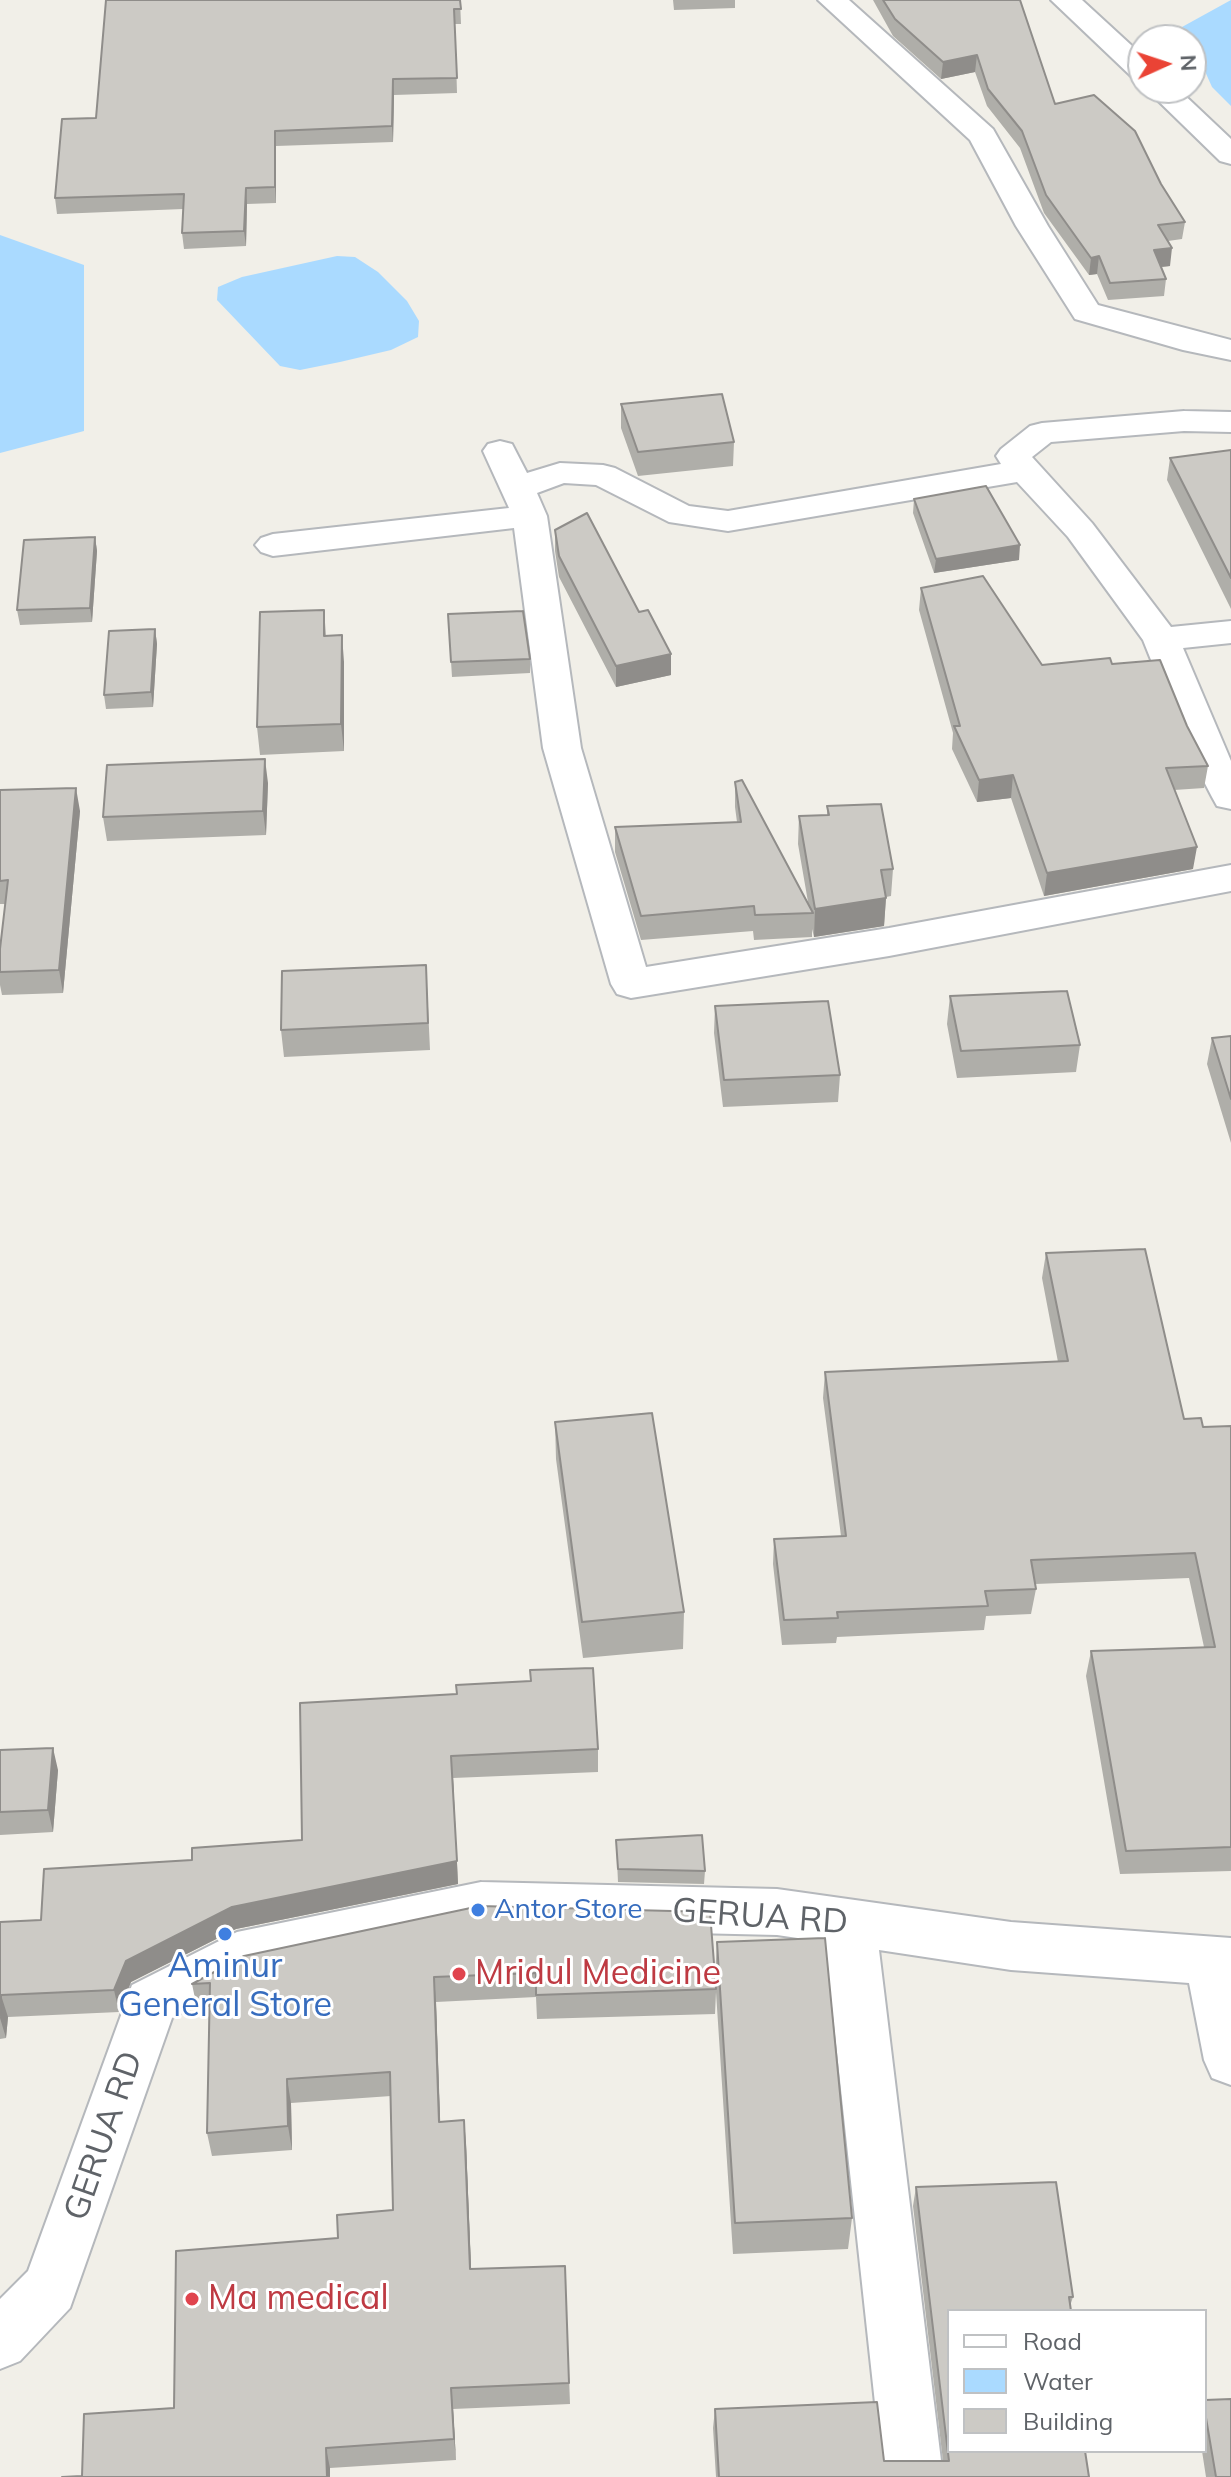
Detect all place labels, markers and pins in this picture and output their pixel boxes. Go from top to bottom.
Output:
place label: Antor Store [494,1893,642,1927]
marker: Antor Store [469,1901,487,1919]
marker: Aminur General Store [216,1925,234,1943]
place label: Aminur General Store [118,1947,332,2026]
place label: Mridul Medicine [475,1954,721,1994]
marker: Mridul Medicine [450,1965,468,1983]
place label: Ma medical [208,2279,388,2319]
marker: Ma medical [183,2290,201,2308]

